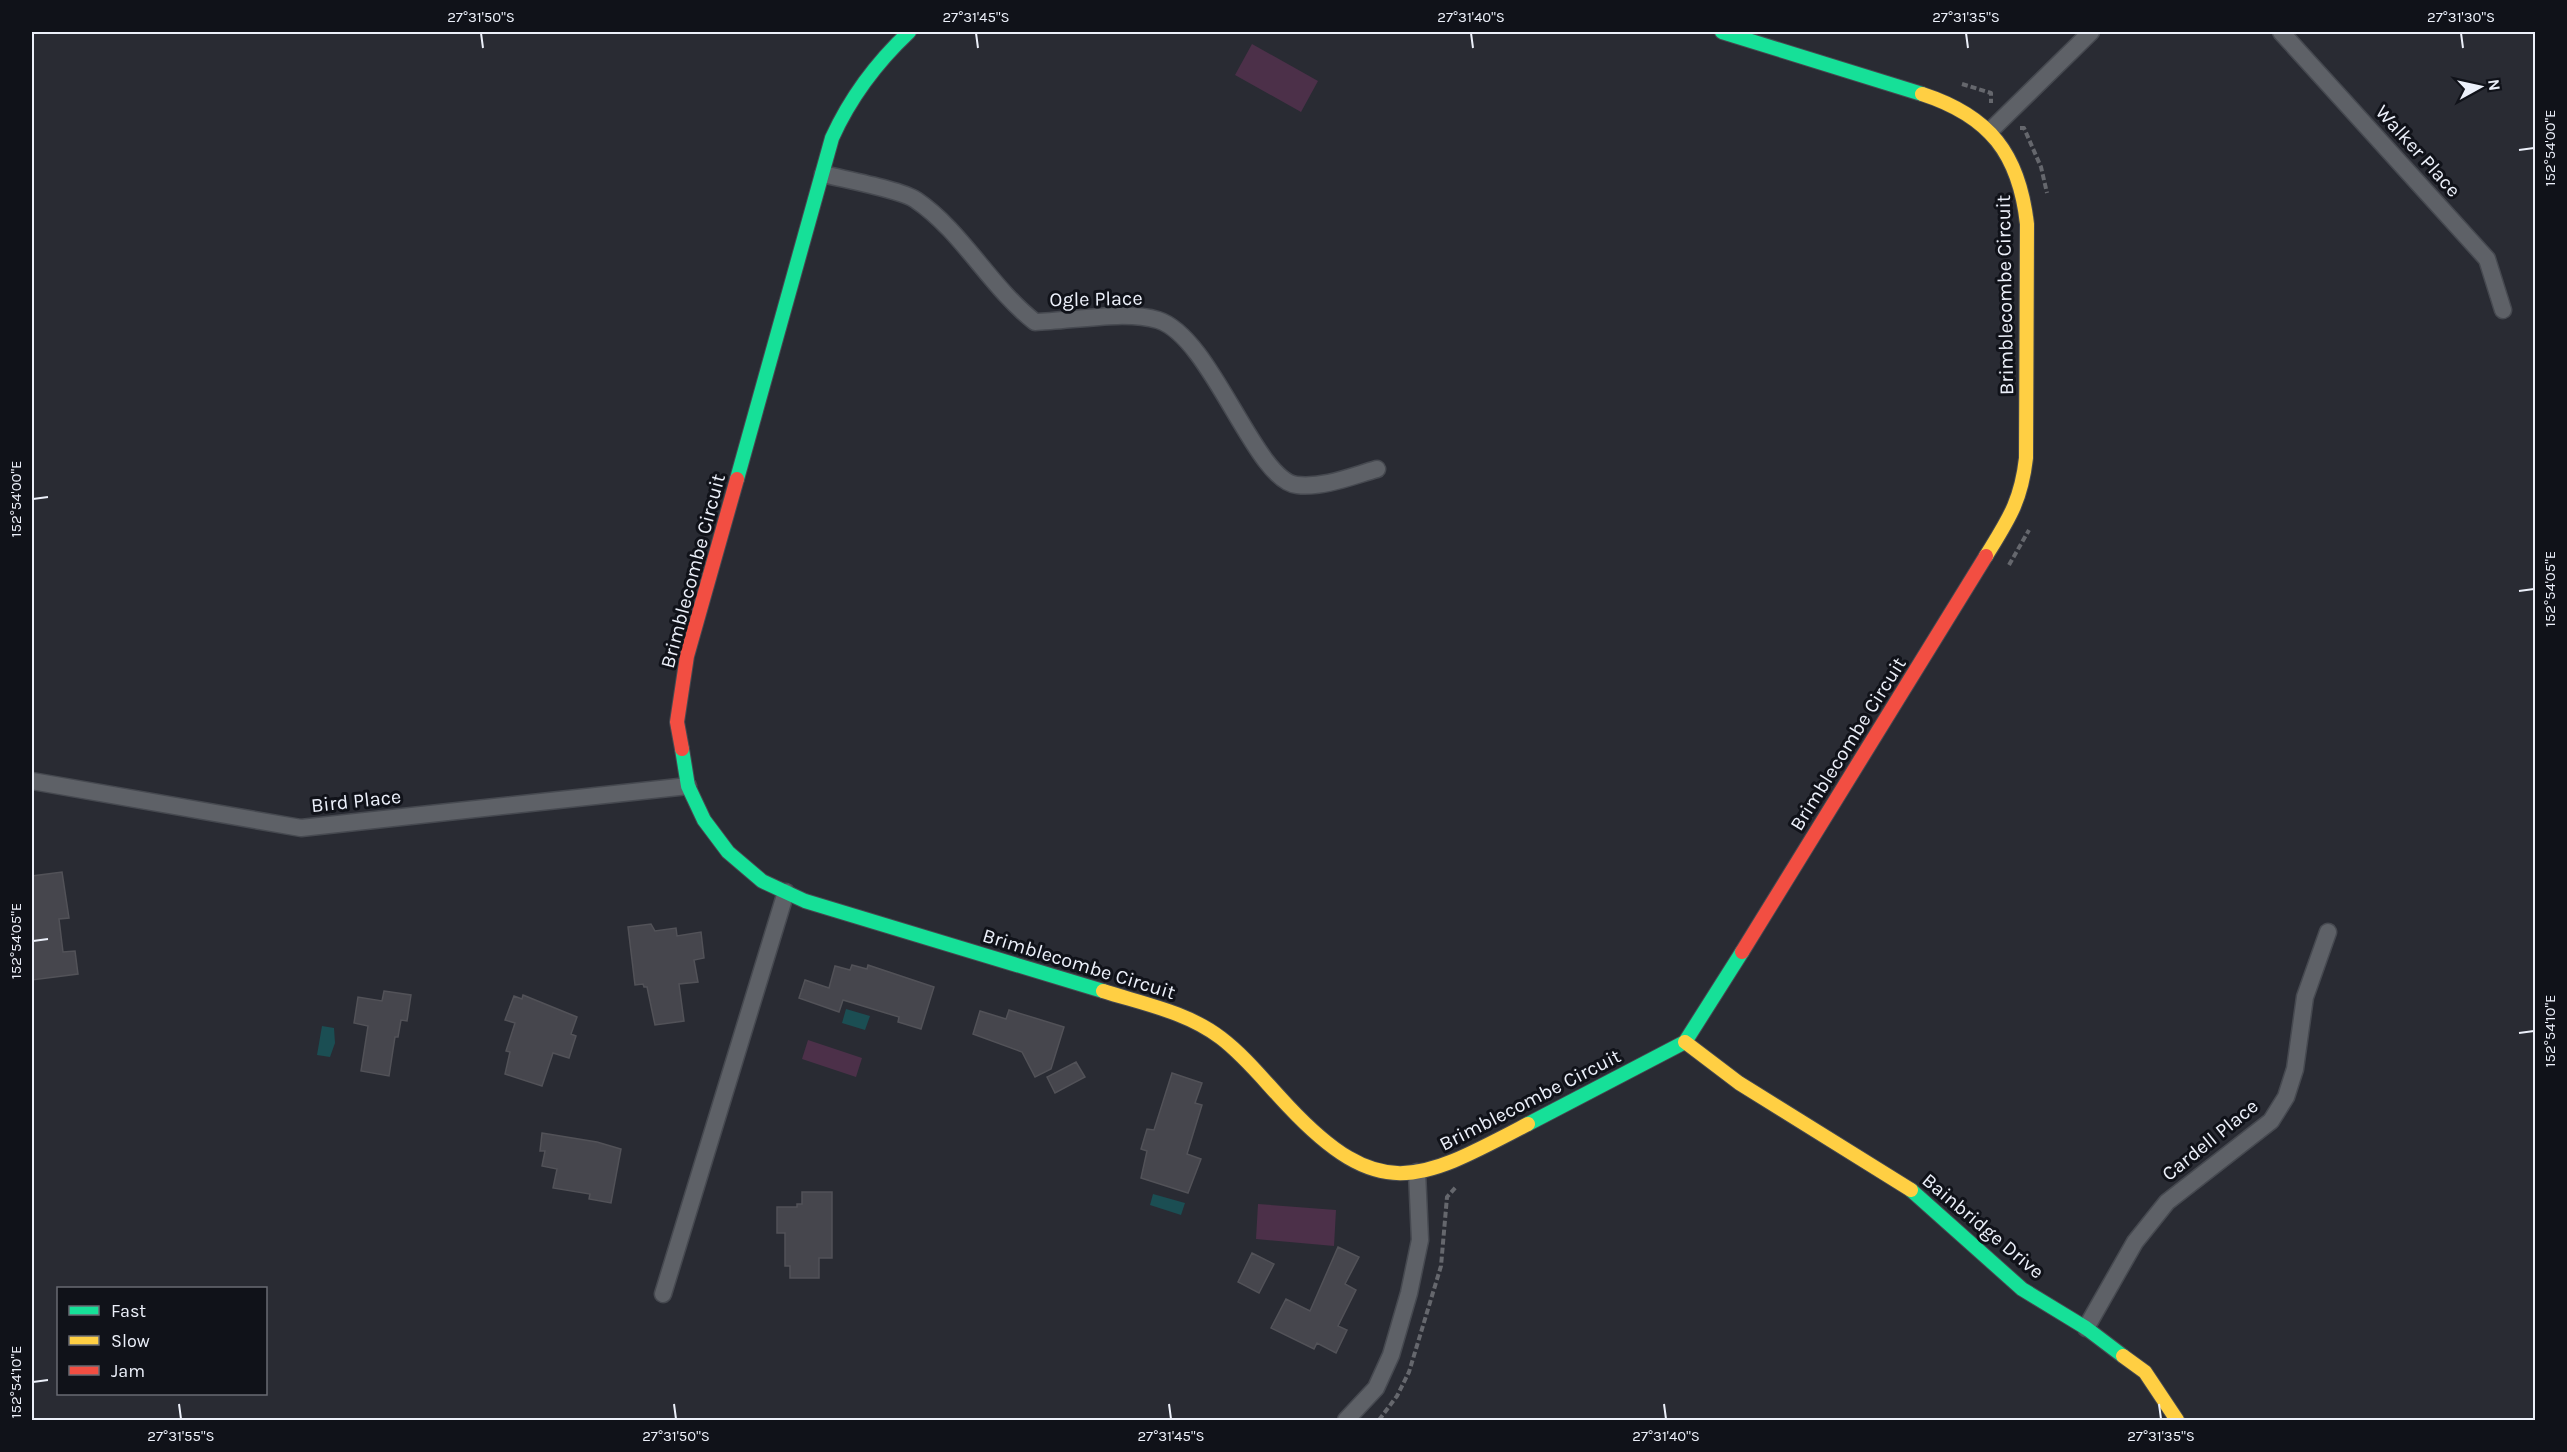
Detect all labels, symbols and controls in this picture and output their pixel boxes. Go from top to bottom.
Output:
text: 27°31'50"S [447,8,515,26]
text: 27°31'45"S [942,8,1010,26]
text: 27°31'40"S [1437,8,1505,26]
text: 27°31'35"S [1932,8,2000,26]
text: 27°31'30"S [2427,8,2495,26]
north arrow [2450,57,2510,117]
text: N [2484,78,2505,92]
street label: Walker Place [2371,100,2465,202]
text: 152°54'00"E [2541,110,2559,186]
street label: Brimblecombe Circuit [1992,194,2018,395]
street label: Ogle Place [1049,287,1143,311]
text: 152°54'00"E [7,461,25,537]
street label: Brimblecombe Circuit [656,471,730,671]
text: 152°54'05"E [2541,551,2559,627]
street label: Brimblecombe Circuit [1785,653,1911,835]
street label: Bird Place [310,785,402,817]
text: 152°54'05"E [7,903,25,979]
street label: Brimblecombe Circuit [980,924,1179,1004]
text: 152°54'10"E [2541,995,2559,1067]
street label: Brimblecombe Circuit [1436,1044,1625,1156]
street label: Cardell Place [2157,1094,2263,1186]
street label: Bainbridge Drive [1918,1169,2048,1283]
legend [57,1287,267,1395]
text: Fast [111,1300,146,1322]
text: Slow [111,1330,150,1352]
text: 152°54'10"E [7,1346,25,1418]
text: Jam [111,1360,145,1382]
text: 27°31'55"S [147,1427,215,1445]
text: 27°31'50"S [642,1427,710,1445]
text: 27°31'45"S [1137,1427,1205,1445]
text: 27°31'40"S [1632,1427,1700,1445]
text: 27°31'35"S [2127,1427,2195,1445]

